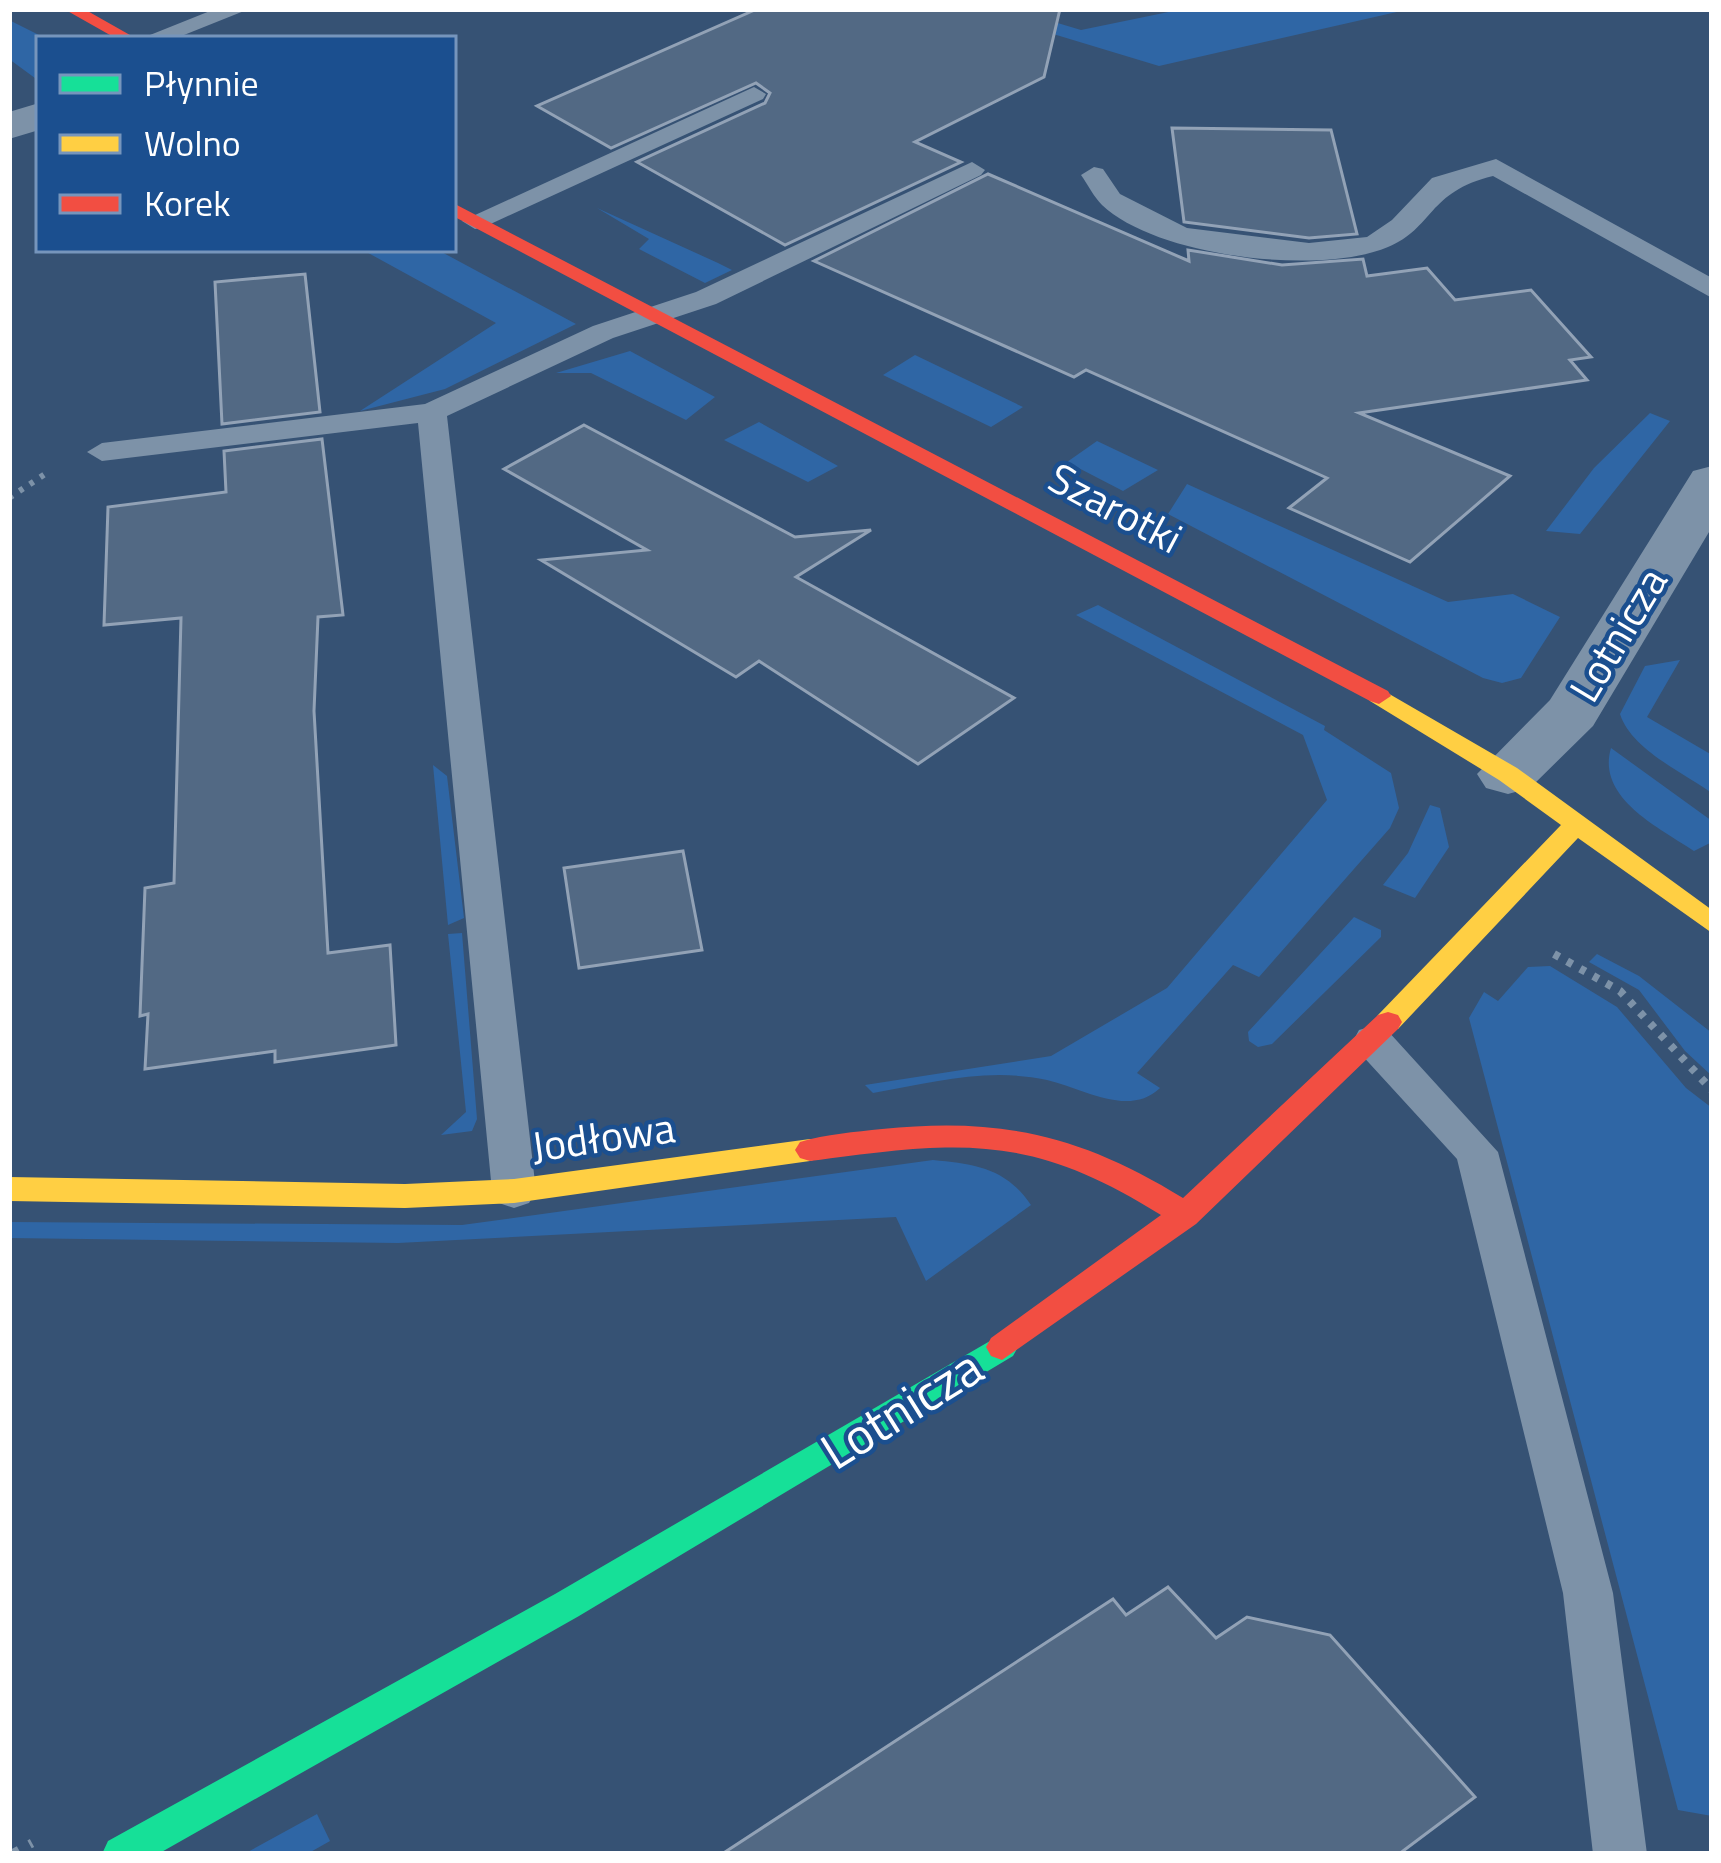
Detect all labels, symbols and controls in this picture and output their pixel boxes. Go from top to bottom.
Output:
legend [36,36,456,252]
text: Płynnie [144,55,259,110]
text: Wolno [144,115,241,170]
text: Korek [144,175,230,230]
street label: Szarotki [1038,445,1194,569]
street label: Lotnicza [1552,555,1682,713]
street label: Jodłowa [527,1094,679,1178]
street label: Lotnicza [805,1328,997,1488]

